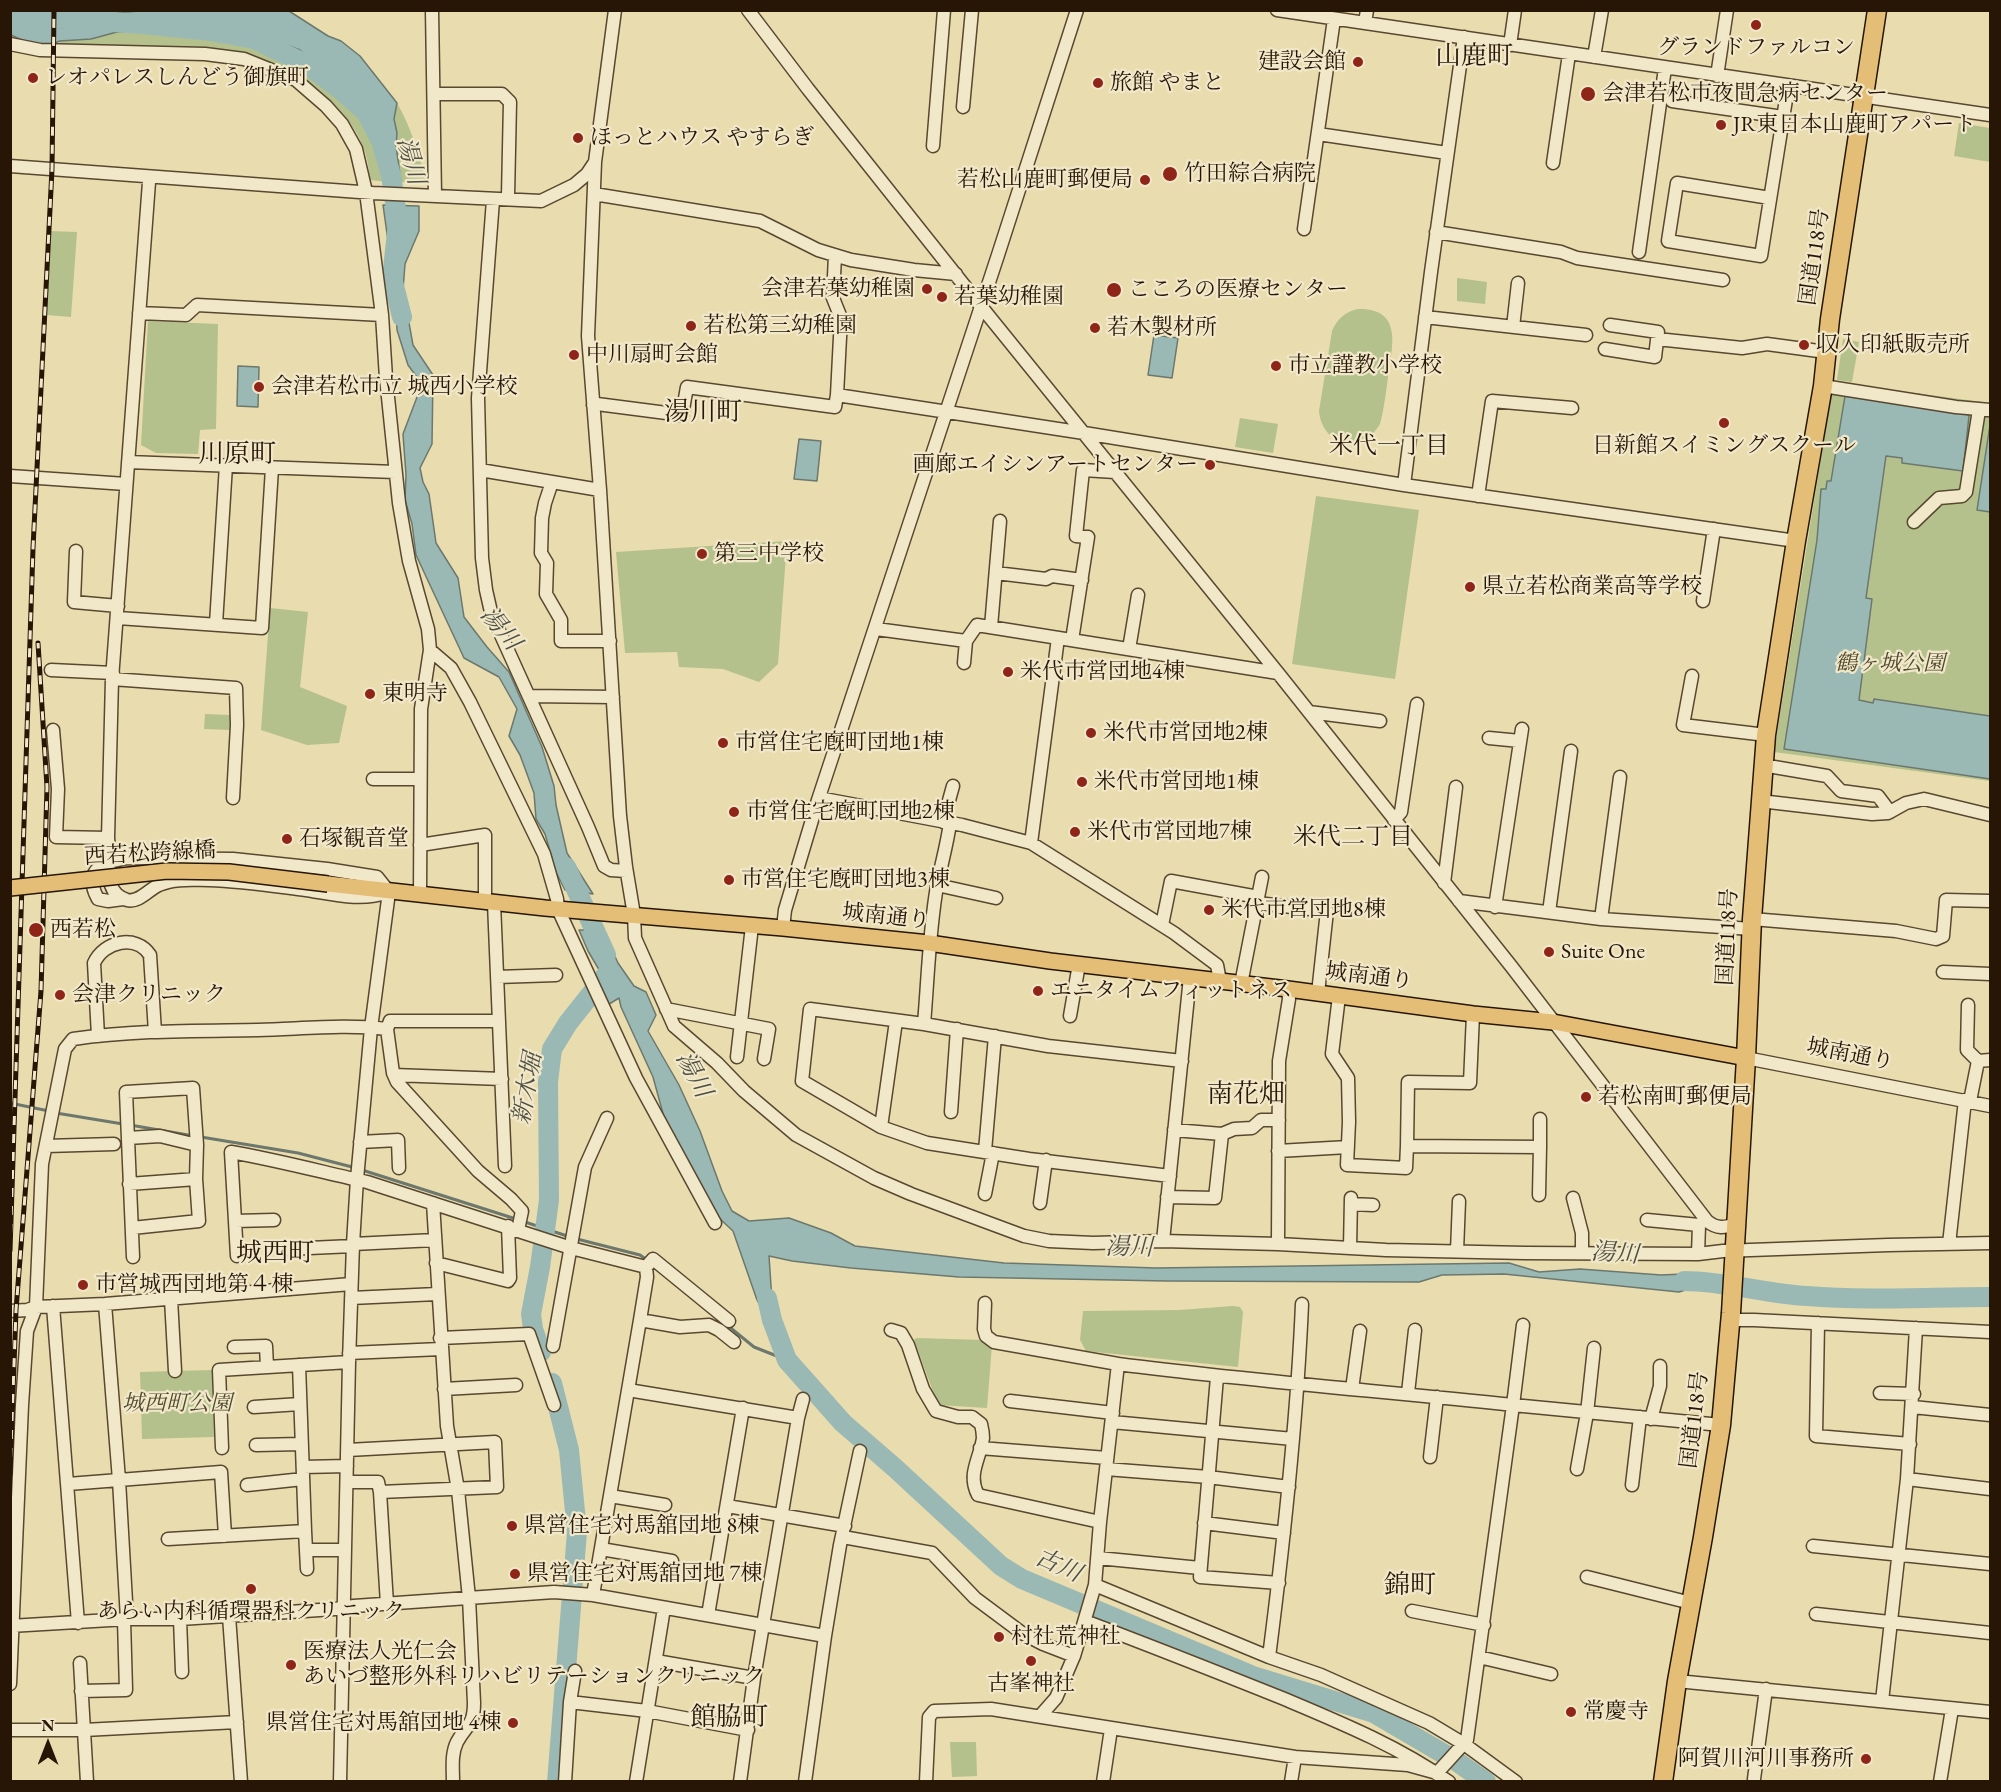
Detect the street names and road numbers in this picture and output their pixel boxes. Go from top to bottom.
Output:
street label: 国道118号 [1795,207,1835,307]
street label: 西若松跨線橋 [83,837,217,871]
street label: 国道118号 [1712,888,1744,986]
street label: 城南通り [841,899,931,935]
street label: 城南通り [1324,959,1414,995]
street label: 城南通り [1804,1034,1896,1076]
street label: 国道118号 [1676,1370,1714,1470]

